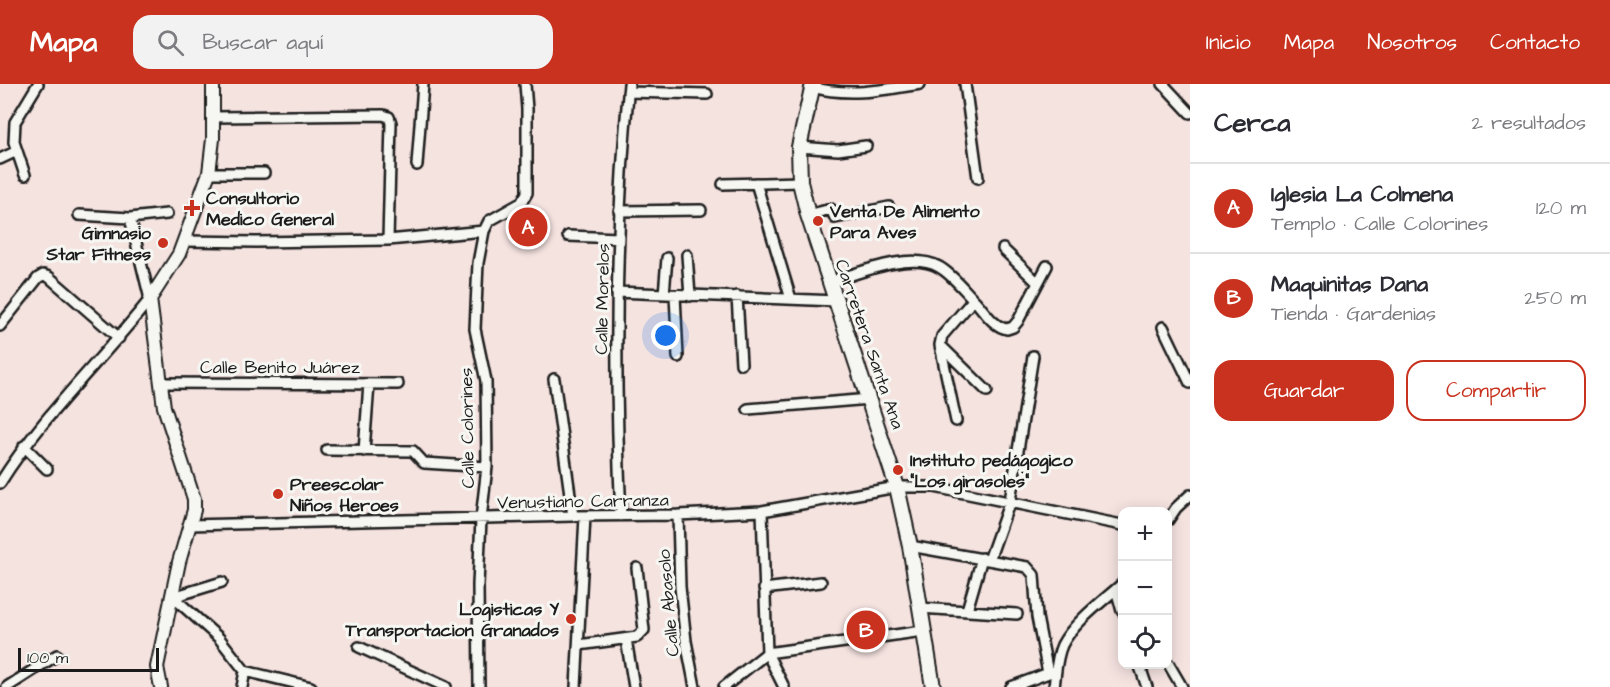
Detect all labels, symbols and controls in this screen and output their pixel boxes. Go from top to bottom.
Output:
search box [133,15,553,69]
text: Mapa [30,23,97,62]
icon: search [154,26,187,59]
text: Buscar aquí [202,27,323,58]
text: Inicio [1206,28,1251,57]
text: Mapa [1284,28,1334,57]
text: Nosotros [1367,28,1457,57]
text: Contacto [1490,28,1580,57]
text: Cerca [1214,105,1291,141]
text: 2 resultados [1472,109,1586,137]
text: Iglesia La Colmena [1271,179,1453,210]
place label: Consultorio Medico General [206,186,334,232]
text: A [1227,194,1240,222]
text: 120 m [1536,194,1586,222]
marker: Consultorio Medico General [183,199,201,217]
place label: Venta De Alimento Para Aves [829,199,980,245]
pin: A [508,204,548,250]
text: Templo · Calle Colorines [1271,210,1488,238]
marker: Venta De Alimento Para Aves [811,214,825,228]
place label: Gimnasio Star Fitness [46,221,152,267]
marker: Gimnasio Star Fitness [156,236,170,250]
street label: Calle Morelos [589,243,616,355]
street label: Carretera Santa Ana [829,256,910,432]
text: Maquinitas Dana [1271,269,1428,300]
text: B [1226,284,1241,312]
text: 250 m [1524,284,1586,312]
text: Tienda · Gardenias [1271,300,1436,328]
your location [651,321,680,350]
street label: Calle Benito Juárez [200,355,360,380]
button: Guardar [1214,360,1394,421]
button: Compartir [1406,360,1586,421]
street label: Calle Colorines [454,367,481,489]
place label: Instituto pedágogico "Los girasoles" [910,448,1074,495]
marker: Instituto pedágogico "Los girasoles" [891,463,905,477]
place label: Preescolar Niños Heroes [290,472,399,518]
marker: Preescolar Niños Heroes [271,487,285,501]
street label: Venustiano Carranza [497,488,669,515]
map controls [1118,507,1172,669]
button: + [1118,507,1172,561]
street label: Calle Abasolo [651,548,686,658]
button: − [1118,561,1172,615]
place label: Logisticas Y Transportacion Granados [345,597,559,643]
pin: B [846,608,886,652]
marker: Logisticas Y Transportacion Granados [564,612,578,626]
button: locate [1118,615,1172,669]
scale bar [18,645,159,672]
text: 100 m [27,647,68,669]

